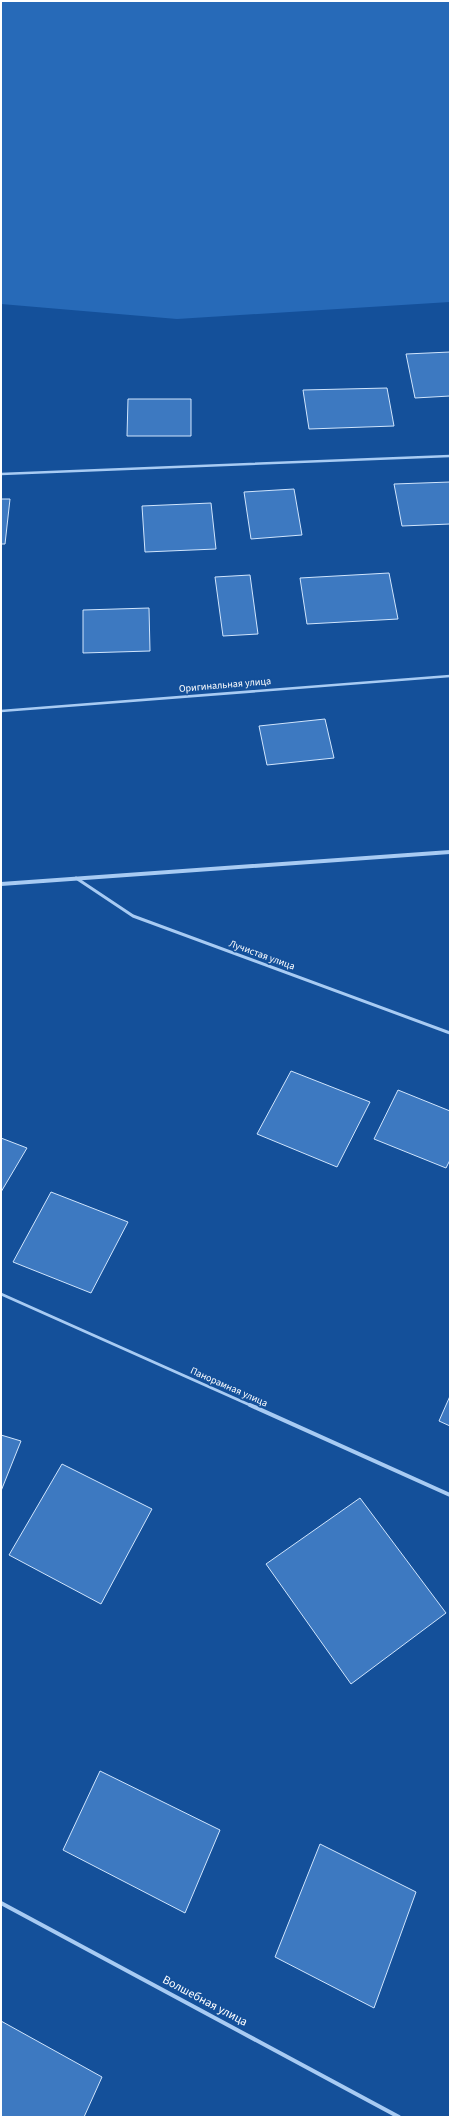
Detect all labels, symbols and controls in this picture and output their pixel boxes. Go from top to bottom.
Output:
street label: Оригинальная улица [178,674,272,696]
street label: Лучистая улица [227,937,297,973]
street label: Панорамная улица [188,1364,270,1410]
street label: Волшебная улица [159,1971,251,2031]

